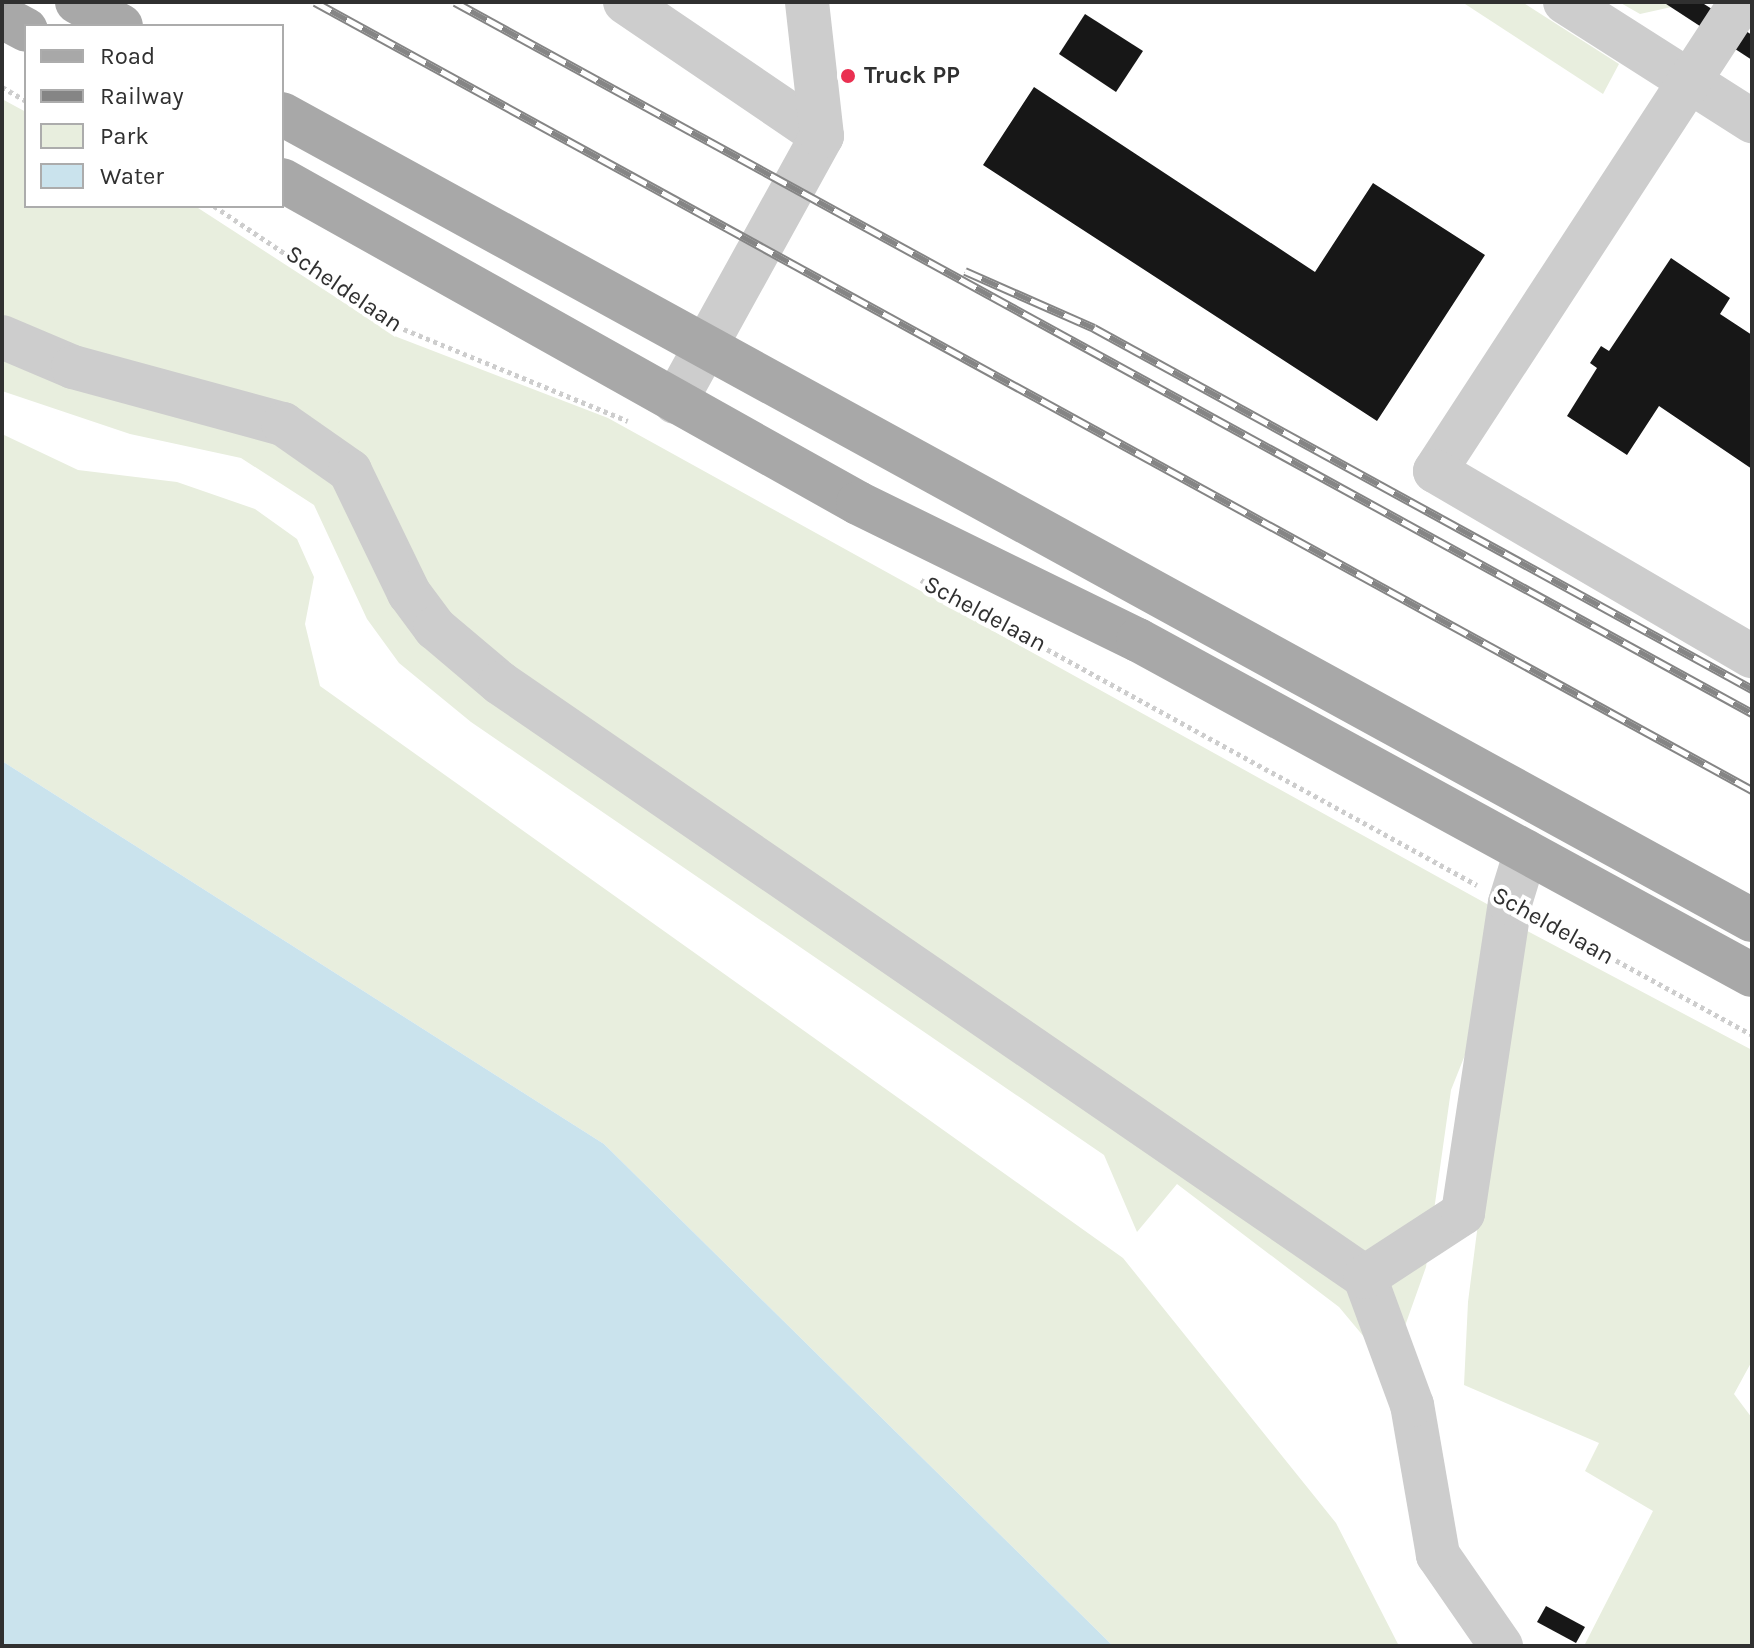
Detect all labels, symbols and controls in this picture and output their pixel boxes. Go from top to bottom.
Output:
legend [24,24,284,208]
text: Road [100,42,155,70]
place label: Truck PP [864,62,960,90]
marker: Truck PP [839,67,857,85]
text: Railway [100,82,184,110]
text: Park [100,122,149,150]
text: Water [100,162,164,190]
street label: Scheldelaan [280,239,408,339]
street label: Scheldelaan [919,570,1051,658]
street label: Scheldelaan [1487,881,1619,971]

